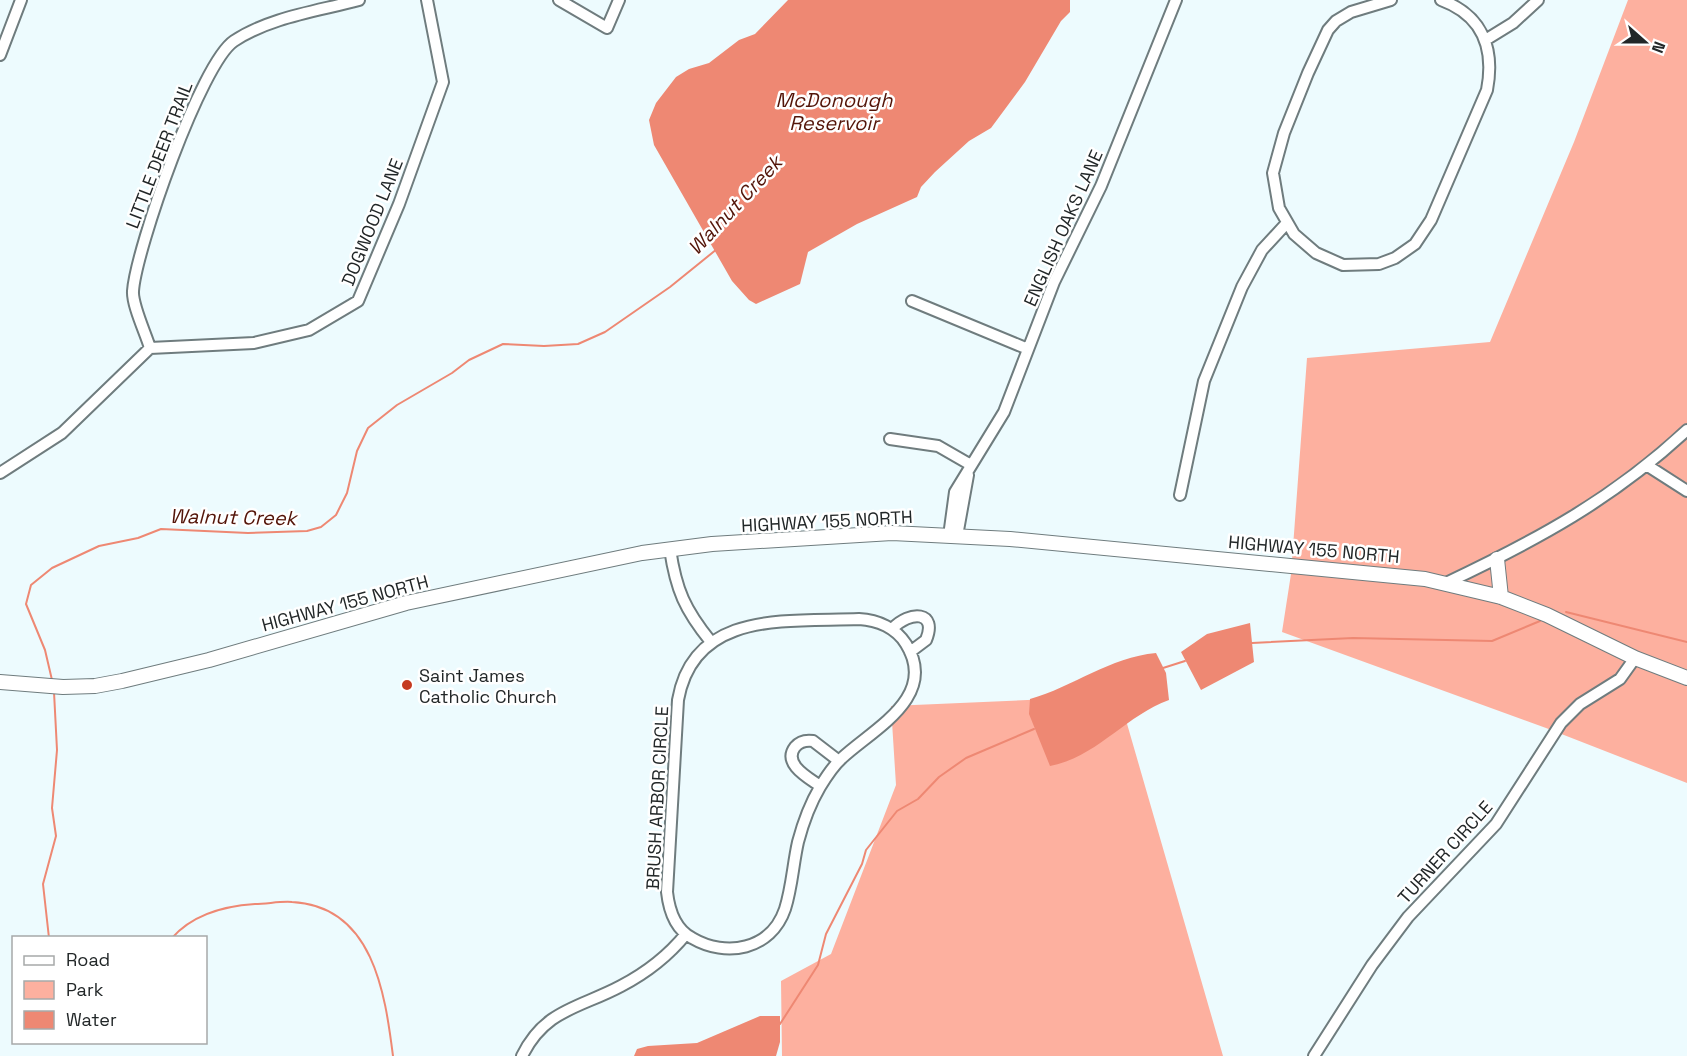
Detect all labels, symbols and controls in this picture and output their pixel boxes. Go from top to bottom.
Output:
north arrow [1615,12,1675,72]
text: N [1647,38,1670,56]
street label: LITTLE DEER TRAIL [120,78,198,232]
water label: McDonough Reservoir [776,87,893,136]
street label: ENGLISH OAKS LANE [1018,146,1108,310]
water label: Walnut Creek [682,148,789,260]
street label: DOGWOOD LANE [336,155,408,289]
water label: Walnut Creek [169,503,299,531]
street label: HIGHWAY 155 NORTH [741,505,913,537]
street label: HIGHWAY 155 NORTH [1227,530,1401,568]
street label: HIGHWAY 155 NORTH [259,570,431,636]
place label: Saint James Catholic Church [419,664,557,708]
marker: Saint James Catholic Church [400,678,414,692]
street label: BRUSH ARBOR CIRCLE [641,706,673,890]
street label: TURNER CIRCLE [1393,796,1497,908]
legend [12,936,207,1044]
text: Road [66,948,110,971]
text: Park [66,978,104,1001]
text: Water [66,1008,117,1031]

